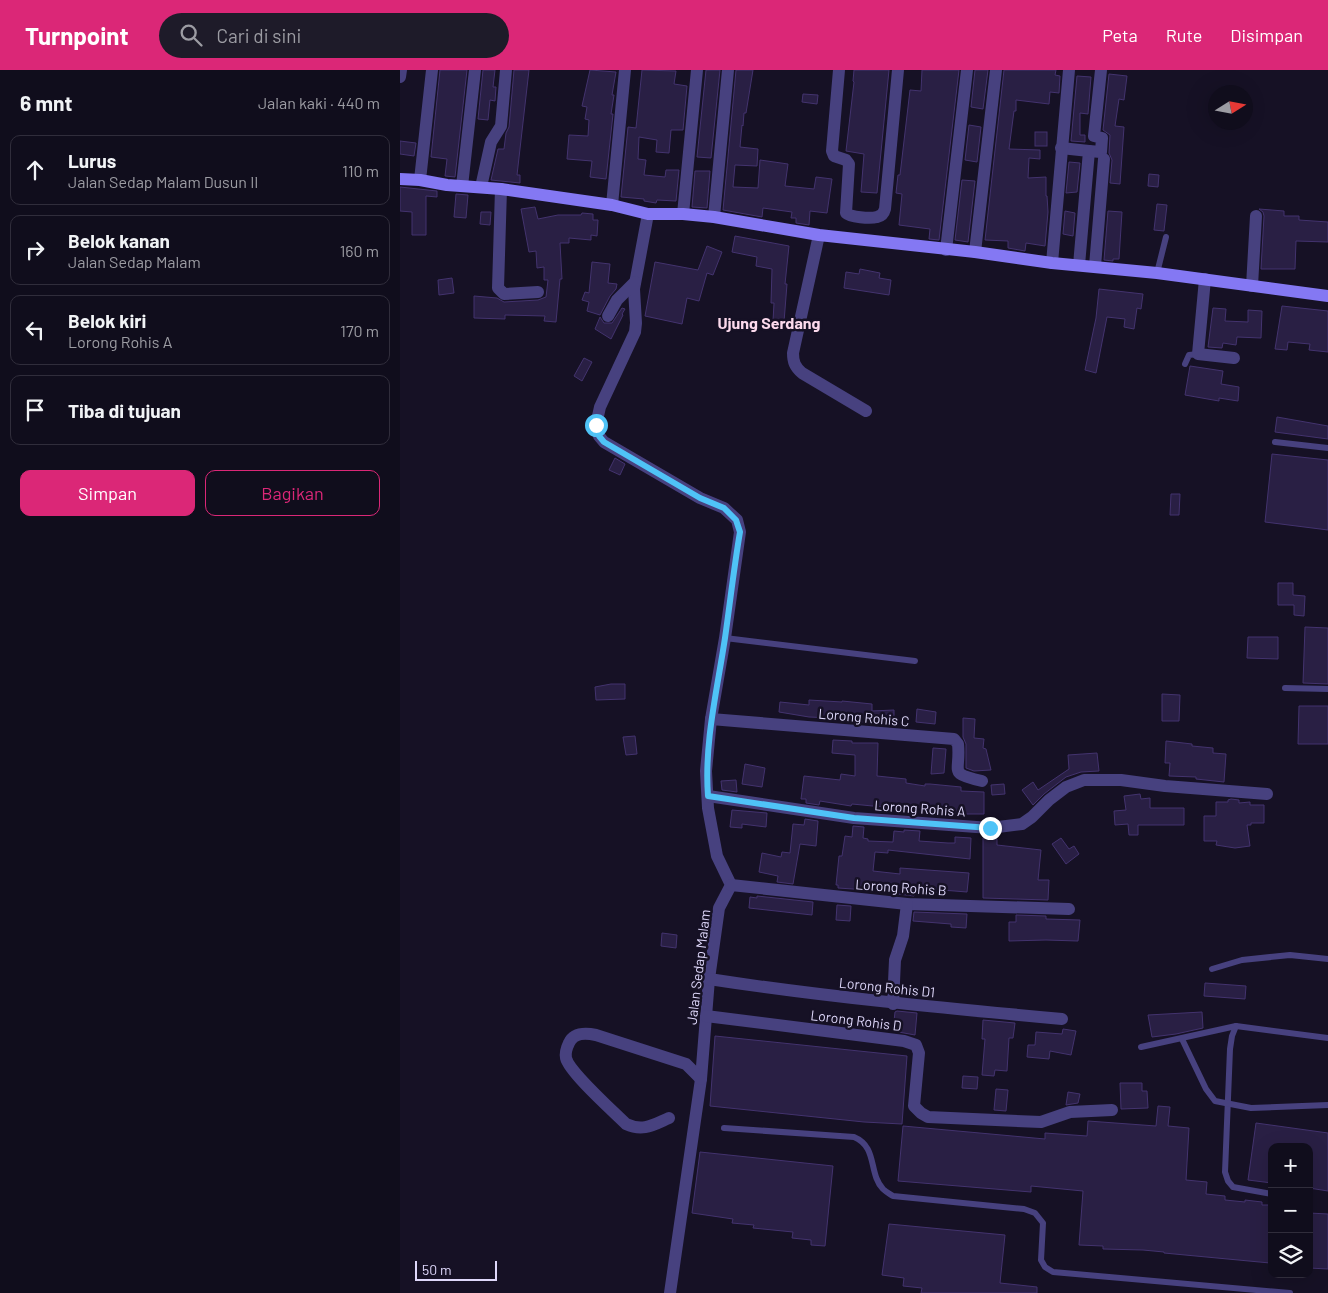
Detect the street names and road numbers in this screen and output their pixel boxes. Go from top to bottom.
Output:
street label: Lorong Rohis C [818,705,910,729]
street label: Lorong Rohis A [874,796,967,820]
street label: Lorong Rohis B [855,875,947,899]
street label: Jalan Sedap Malam [682,908,714,1026]
street label: Lorong Rohis D1 [838,974,936,1000]
street label: Lorong Rohis D [810,1006,902,1034]

